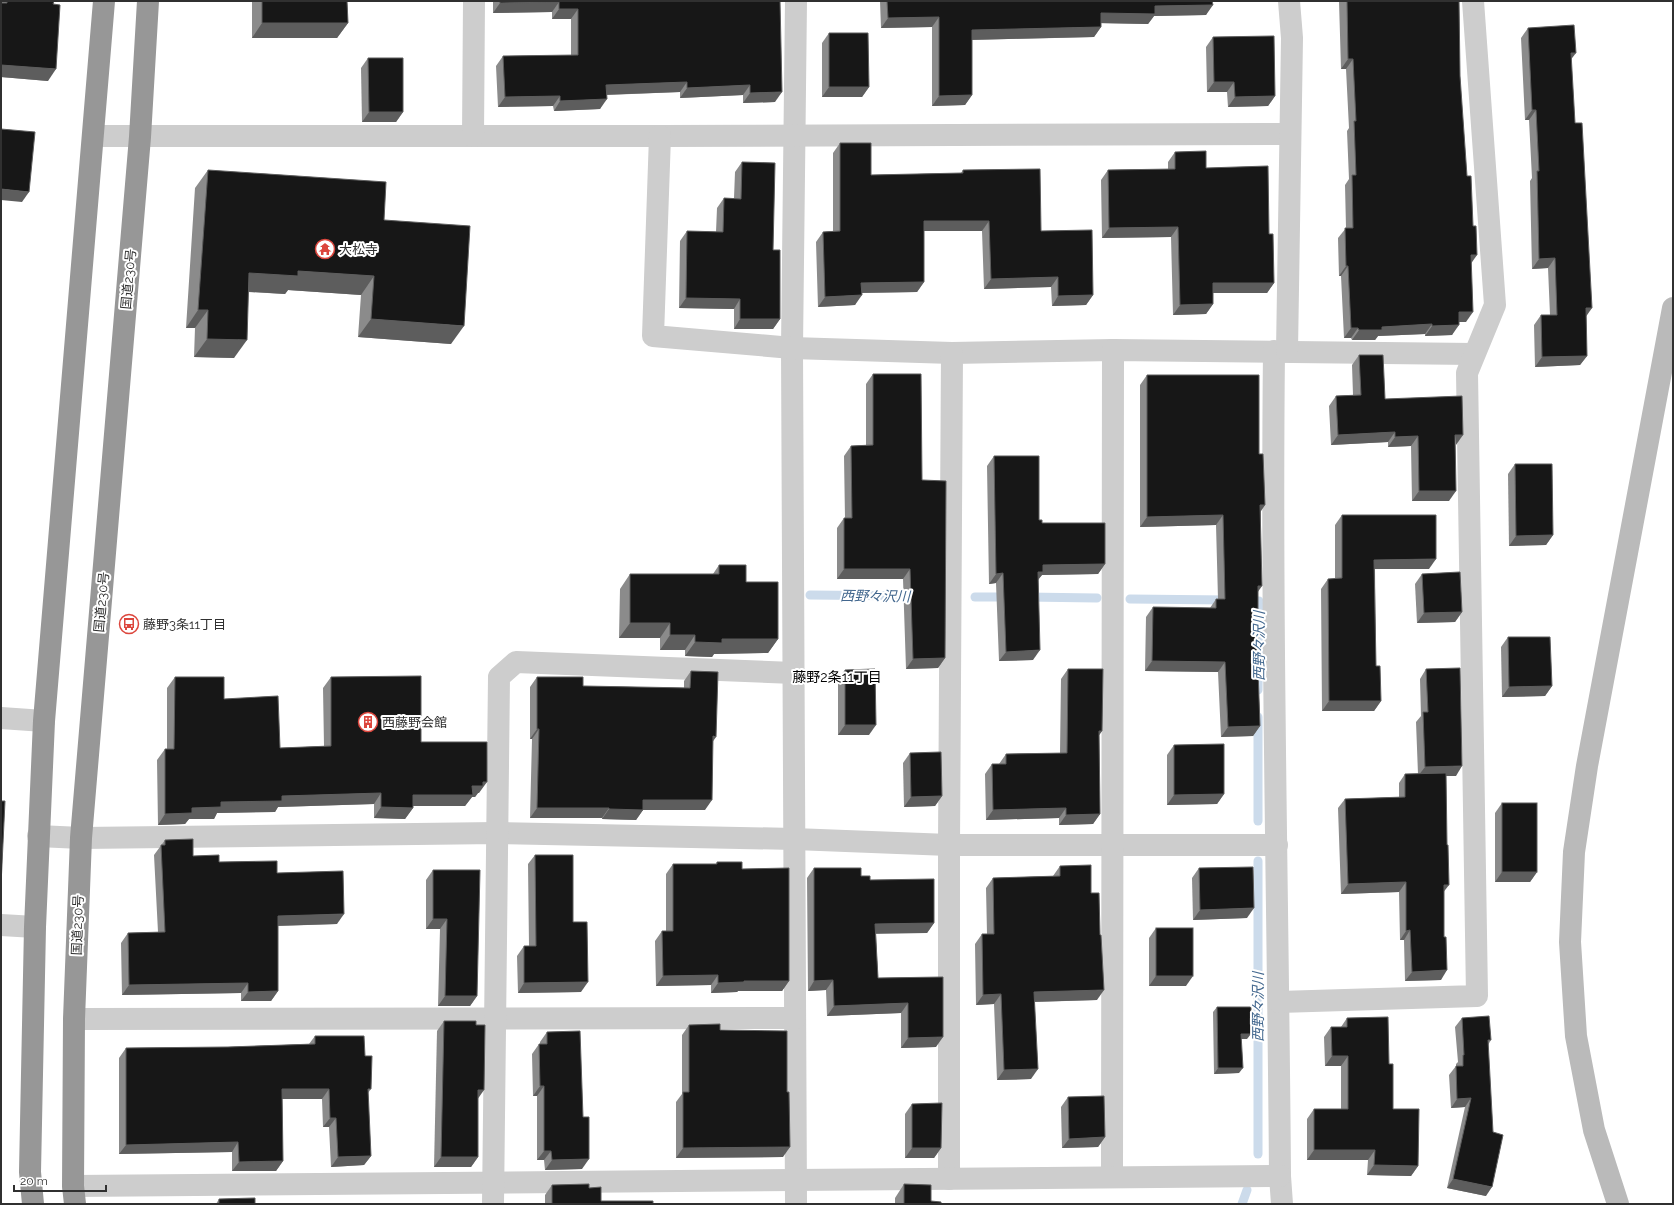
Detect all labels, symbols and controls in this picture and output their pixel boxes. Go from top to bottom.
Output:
temple icon: 大松寺 [314,238,336,260]
place label: 大松寺 [339,242,378,257]
street label: 国道230号 [118,248,139,310]
street label: 国道230号 [91,571,112,633]
water label: 西野々沢川 [840,587,912,605]
water label: 西野々沢川 [1251,609,1267,681]
bus stop icon: 藤野3条11丁目 [118,613,140,635]
place label: 藤野3条11丁目 [143,617,226,632]
district label: 藤野2条11丁目 [792,669,882,685]
building icon: 西藤野会館 [357,711,379,733]
place label: 西藤野会館 [382,715,447,730]
street label: 国道230号 [69,894,86,956]
water label: 西野々沢川 [1250,970,1266,1042]
scale bar [14,1167,106,1193]
text: 20 m [20,1174,48,1188]

